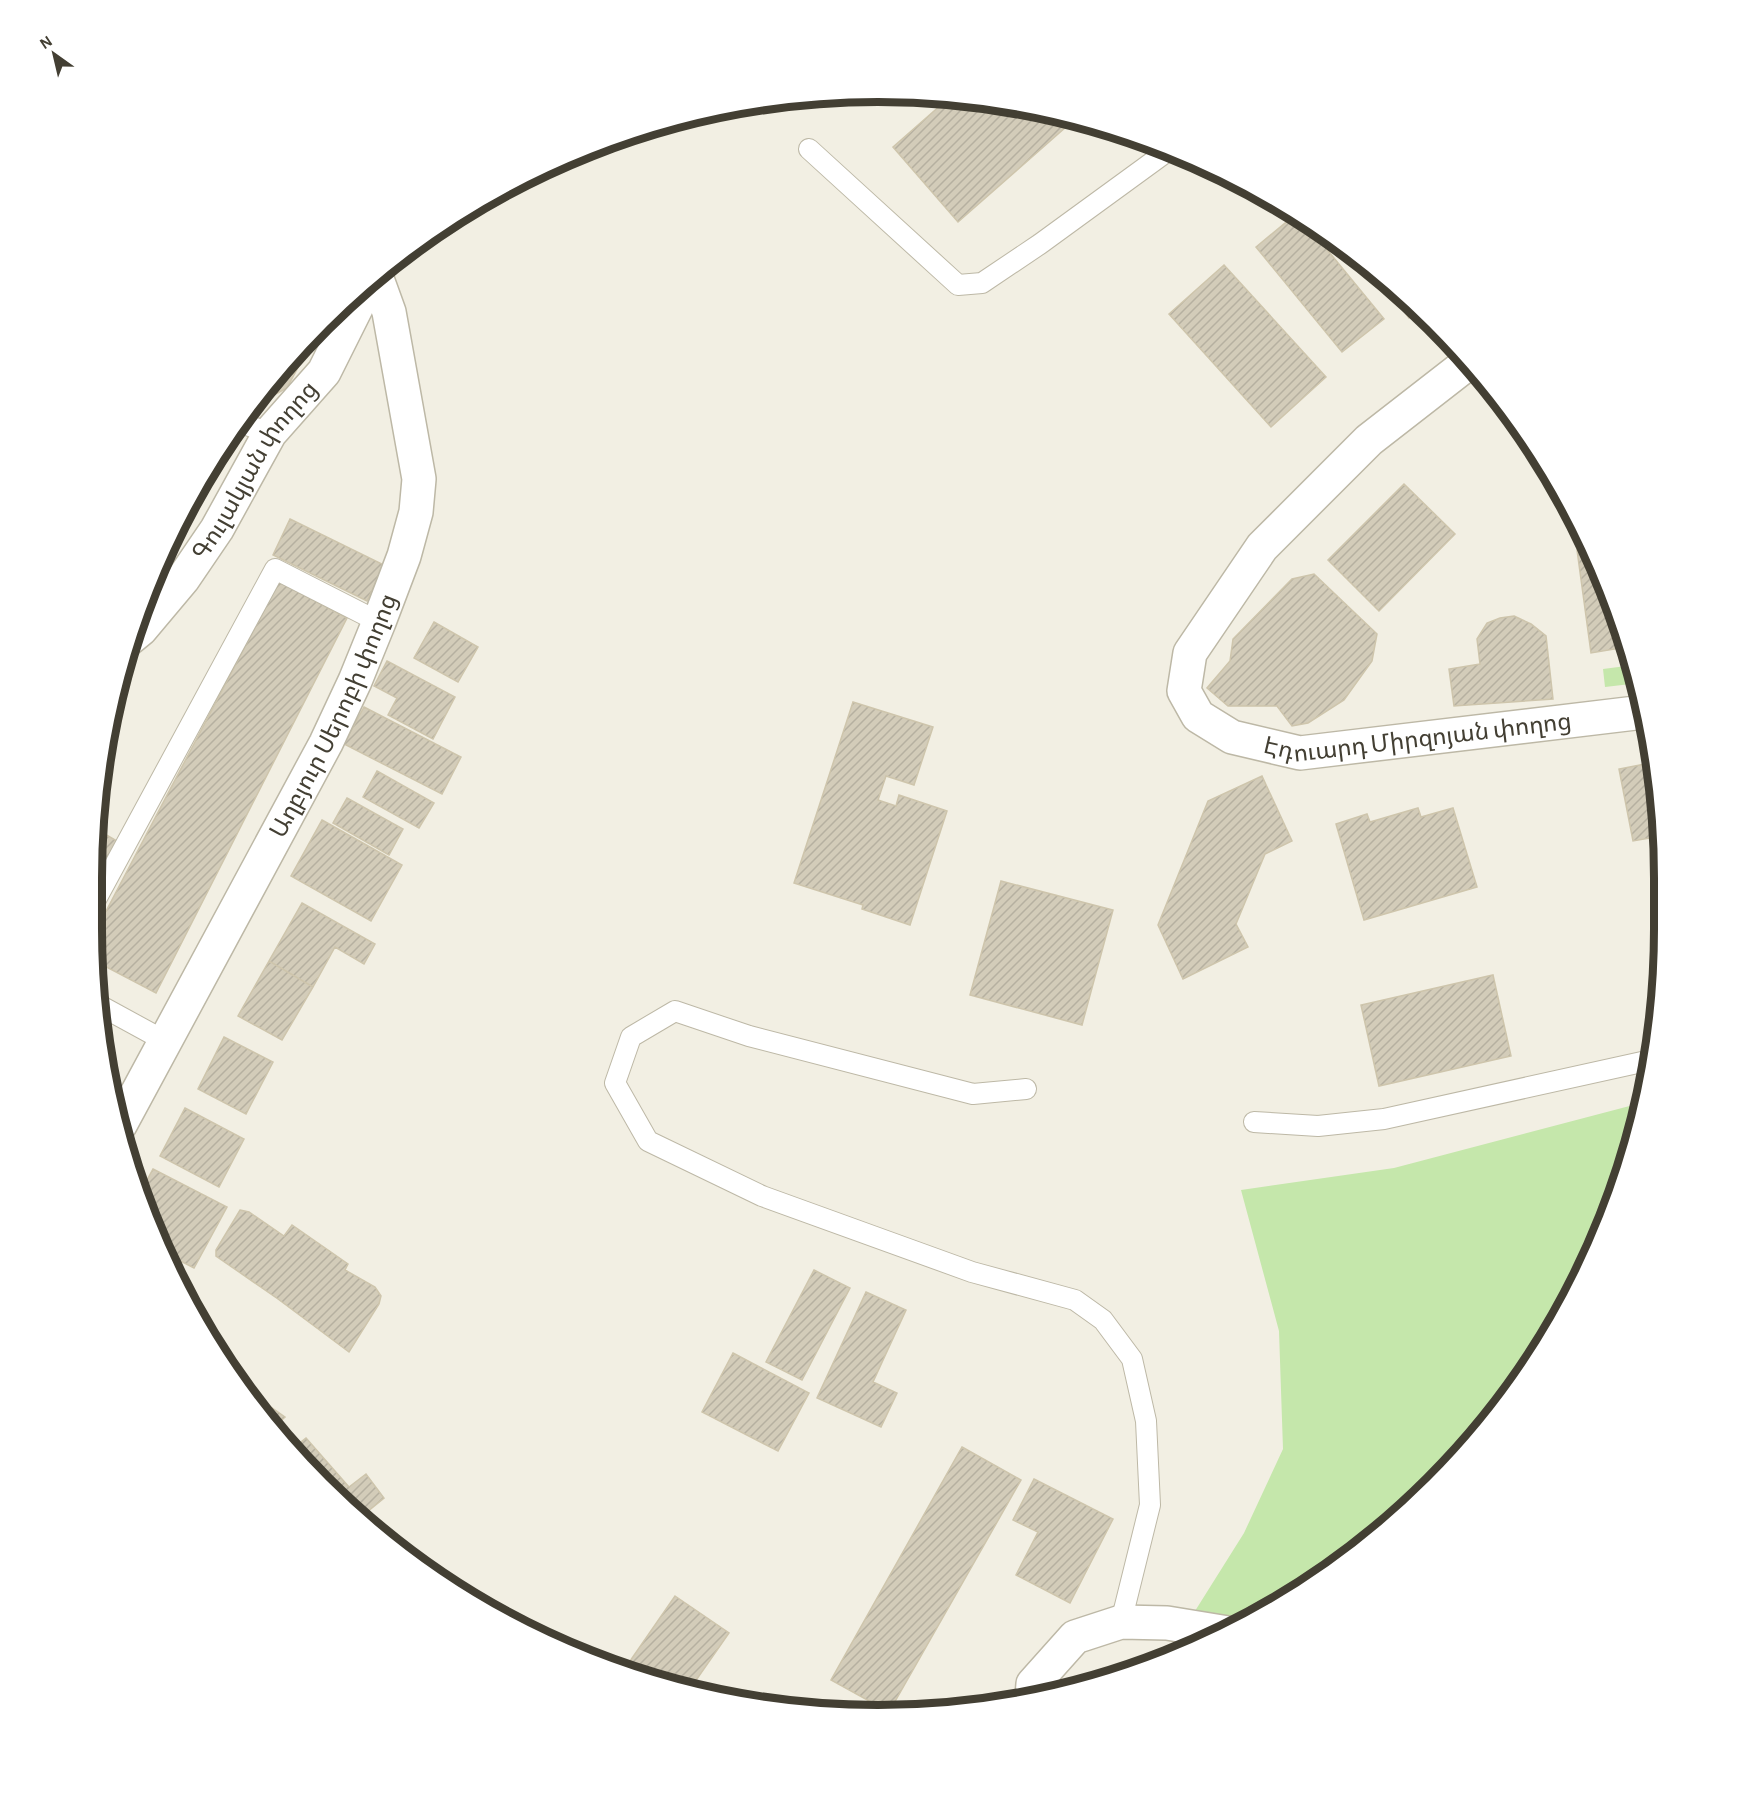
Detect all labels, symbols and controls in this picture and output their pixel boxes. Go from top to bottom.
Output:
north arrow [24,24,84,84]
text: N [37,33,55,52]
street label: Գուլակյան փողոց [189,377,323,565]
street label: Աղբյուր Սերոբի փողոց [266,591,402,842]
street label: Էդուարդ Միրզոյան փողոց [1261,710,1573,767]

